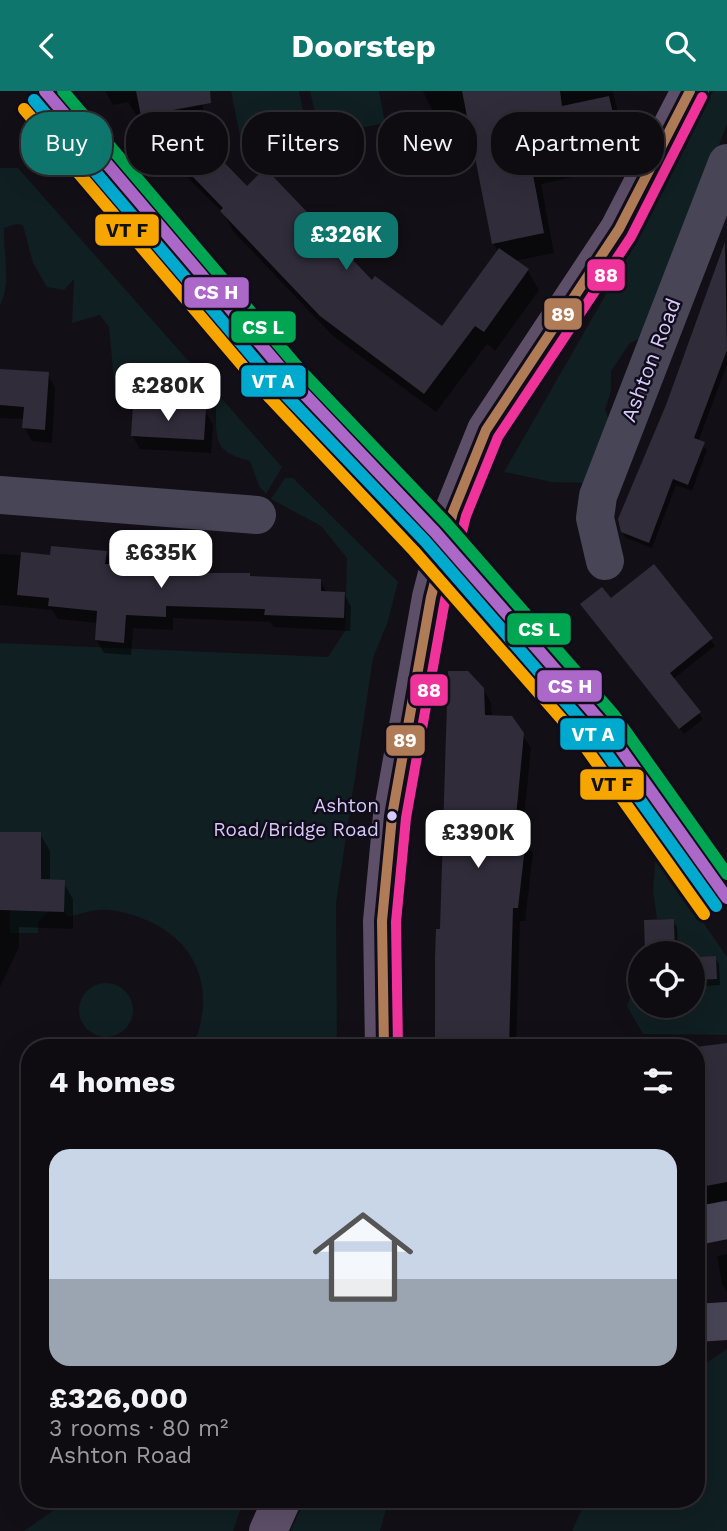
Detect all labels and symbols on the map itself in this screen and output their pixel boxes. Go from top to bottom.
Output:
line badge: VT F [94,213,160,247]
pin: £326K [297,213,395,272]
text: VT F [106,219,148,242]
line badge: 88 [586,258,626,292]
text: 88 [594,264,618,287]
line badge: CS H [183,276,250,309]
text: CS H [194,281,238,304]
street label: Ashton Road [615,294,686,425]
line badge: 89 [543,297,583,331]
text: 89 [551,303,575,326]
line badge: CS L [230,310,297,344]
text: CS L [242,316,284,339]
pin: £280K [119,363,217,423]
line badge: VT A [240,364,307,398]
text: VT A [252,370,295,393]
pin: £635K [112,531,210,590]
line badge: CS L [506,612,572,646]
text: CS L [518,618,560,641]
line badge: CS H [536,669,603,703]
line badge: 88 [409,673,449,707]
text: CS H [548,675,592,698]
text: 88 [417,679,441,702]
line badge: VT A [559,717,626,751]
text: VT A [572,723,615,746]
line badge: 89 [385,724,426,757]
text: 89 [393,729,417,752]
line badge: VT F [579,768,645,801]
text: VT F [591,773,633,796]
place label: Ashton Road/Bridge Road [213,794,379,841]
marker: Ashton Road/Bridge Road [385,809,399,823]
pin: £390K [429,811,527,870]

